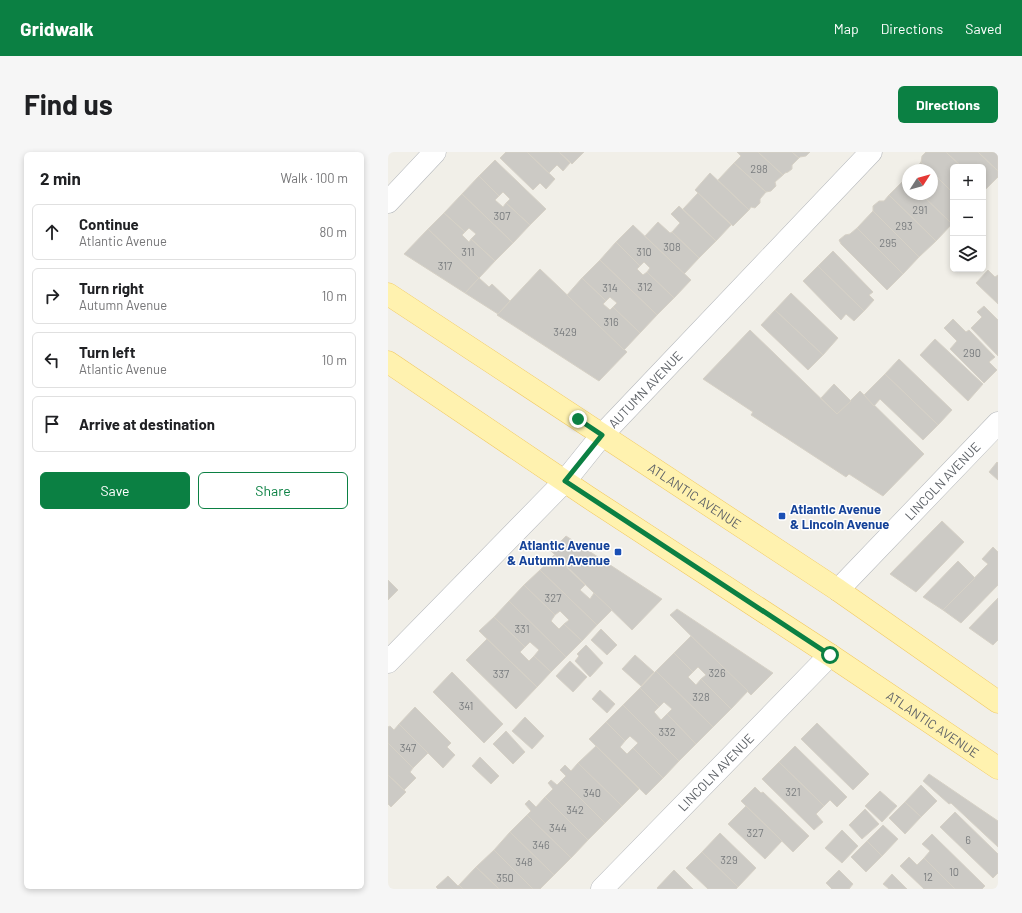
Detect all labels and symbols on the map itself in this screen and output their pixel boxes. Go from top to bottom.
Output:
house number: 298 [750,162,768,175]
north arrow [902,164,938,200]
house number: 291 [912,203,928,216]
house number: 307 [493,209,511,222]
house number: 293 [895,219,913,232]
house number: 295 [879,236,897,249]
house number: 308 [663,240,681,253]
house number: 311 [461,245,475,258]
house number: 310 [636,245,652,258]
house number: 317 [438,259,452,272]
house number: 312 [637,280,653,293]
house number: 314 [602,281,618,294]
house number: 316 [603,315,619,328]
house number: 3429 [553,325,577,338]
house number: 290 [963,346,981,359]
street label: AUTUMN AVENUE [605,347,686,431]
route end [569,410,587,428]
street label: LINCOLN AVENUE [901,438,984,523]
street label: ATLANTIC AVENUE [645,459,744,532]
place label: Atlantic Avenue & Lincoln Avenue [790,501,889,532]
marker: Atlantic Avenue & Lincoln Avenue [777,511,787,521]
place label: Atlantic Avenue & Autumn Avenue [507,537,610,568]
marker: Atlantic Avenue & Autumn Avenue [613,547,623,557]
house number: 327 [545,591,561,604]
house number: 331 [514,622,530,635]
route start [821,646,839,664]
house number: 326 [708,666,726,679]
house number: 337 [493,667,509,680]
street label: ATLANTIC AVENUE [883,687,982,761]
house number: 328 [692,690,710,703]
house number: 341 [459,699,473,712]
house number: 332 [658,725,676,738]
street label: LINCOLN AVENUE [674,730,757,814]
house number: 347 [400,741,416,754]
house number: 321 [785,785,801,798]
house number: 340 [583,786,601,799]
house number: 342 [566,803,584,816]
house number: 344 [549,821,567,834]
house number: 327 [747,826,763,839]
house number: 6 [965,833,971,846]
house number: 346 [532,838,550,851]
house number: 329 [720,853,738,866]
house number: 348 [515,855,533,868]
house number: 10 [949,865,959,878]
house number: 12 [923,870,933,883]
house number: 350 [496,871,514,884]

